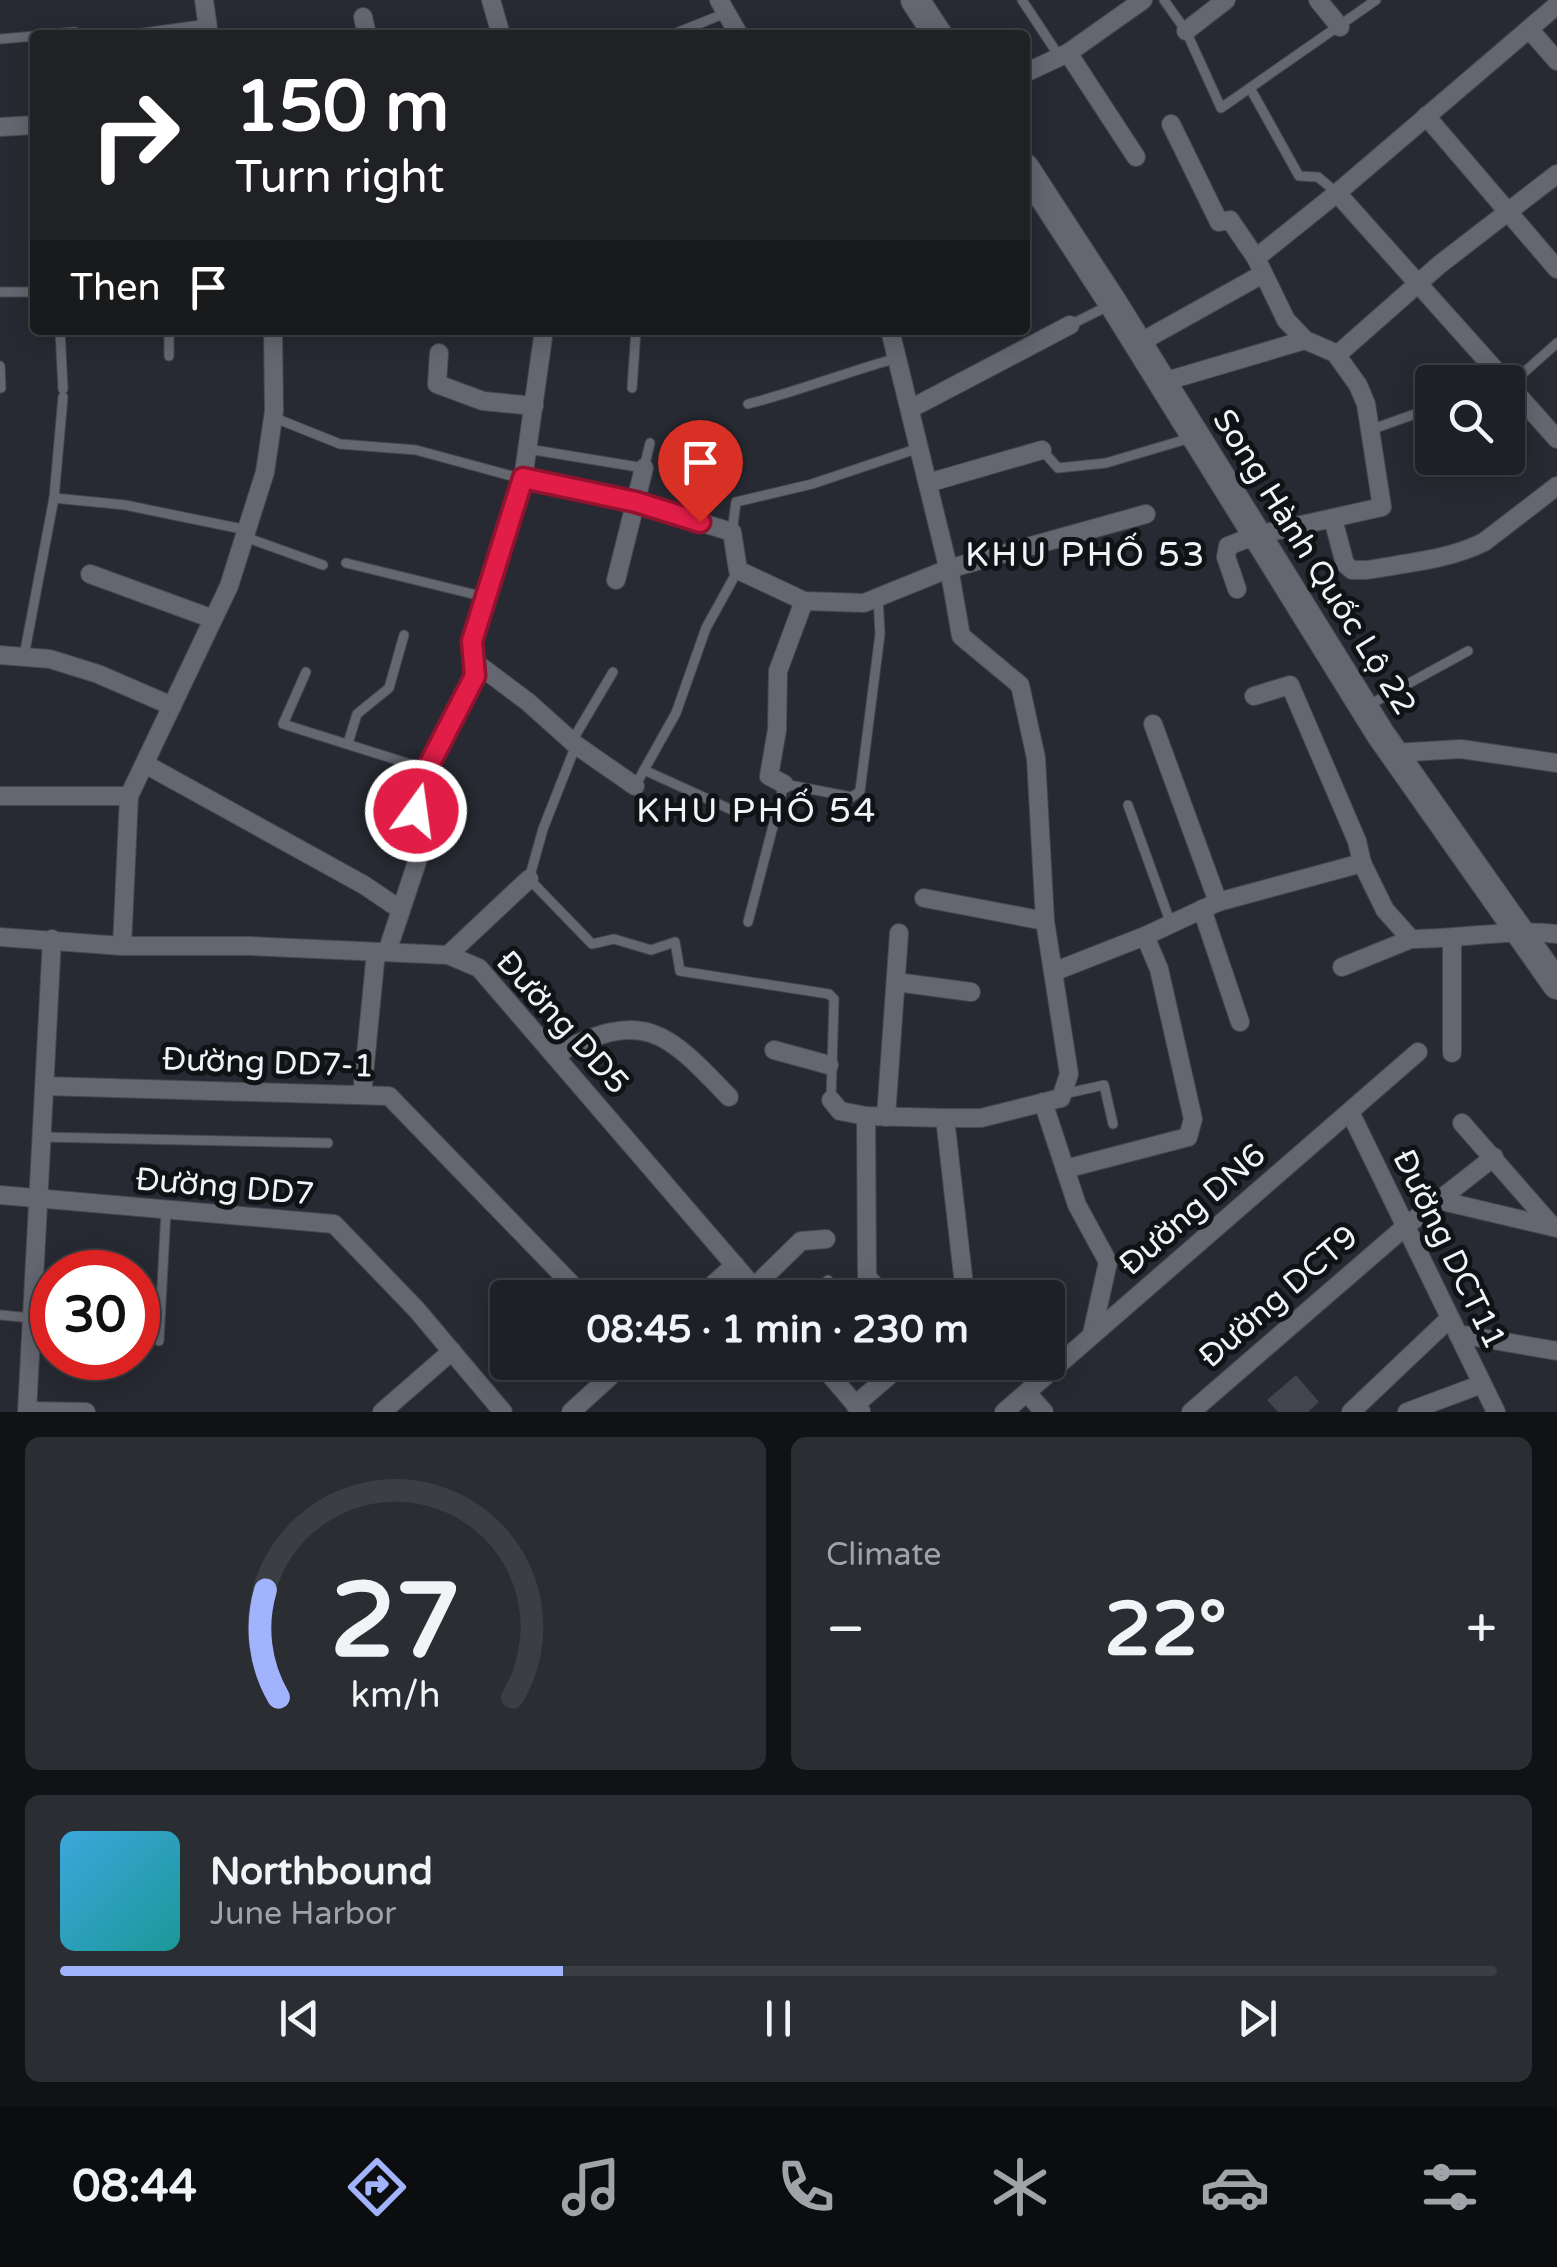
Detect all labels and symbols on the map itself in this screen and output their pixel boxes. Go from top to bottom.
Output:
street label: Song Hành Quốc Lộ 22 [1204,403,1424,722]
pin [658,420,743,523]
district label: KHU PHỐ 53 [965,532,1207,576]
position arrow [364,759,468,863]
district label: KHU PHỐ 54 [636,788,878,832]
street label: Đường DD5 [488,943,636,1102]
street label: Đường DD7-1 [161,1040,375,1086]
street label: Đường DN6 [1112,1136,1273,1283]
street label: Đường DCT11 [1384,1144,1514,1355]
street label: Đường DD7 [134,1160,316,1214]
street label: Đường DCT9 [1192,1218,1365,1376]
speed limit sign: 30 [30,1250,160,1380]

